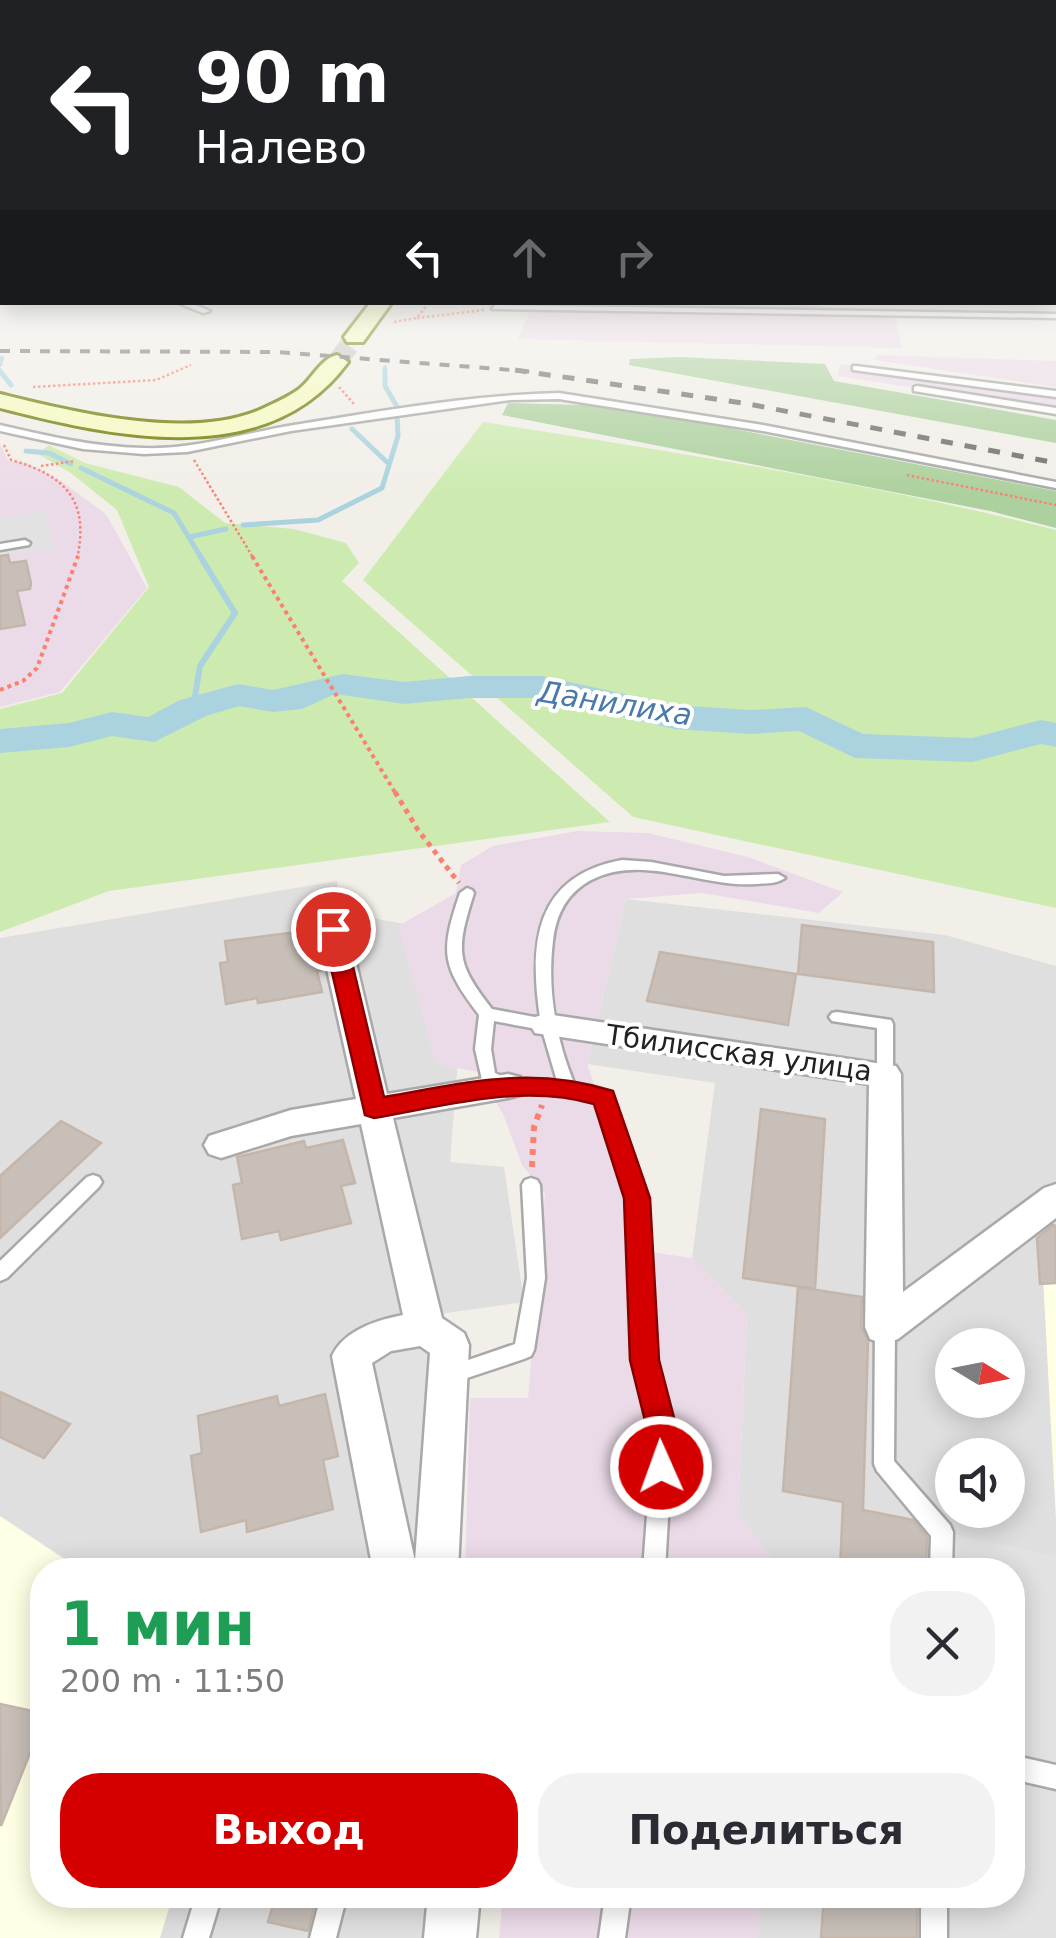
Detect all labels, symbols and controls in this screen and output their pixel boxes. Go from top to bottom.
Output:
text: 90 m [195,37,390,119]
icon: left [30,40,160,170]
text: Налево [195,121,367,174]
icon: left [397,230,452,285]
icon: ahead [502,230,557,285]
icon: right [607,230,662,285]
water label: Данилиха [533,673,695,732]
pin [291,887,376,972]
icon: arrive [306,902,361,957]
street label: Тбилисская улица [603,1018,874,1088]
north arrow [935,1328,1025,1418]
map controls [935,1328,1025,1528]
position arrow [609,1415,713,1519]
button: sound [935,1438,1025,1528]
text: 1 мин [60,1589,255,1659]
button: close [890,1591,995,1696]
text: 200 m · 11:50 [60,1662,285,1700]
button: Выход [60,1773,518,1888]
button: Поделиться [538,1773,995,1888]

